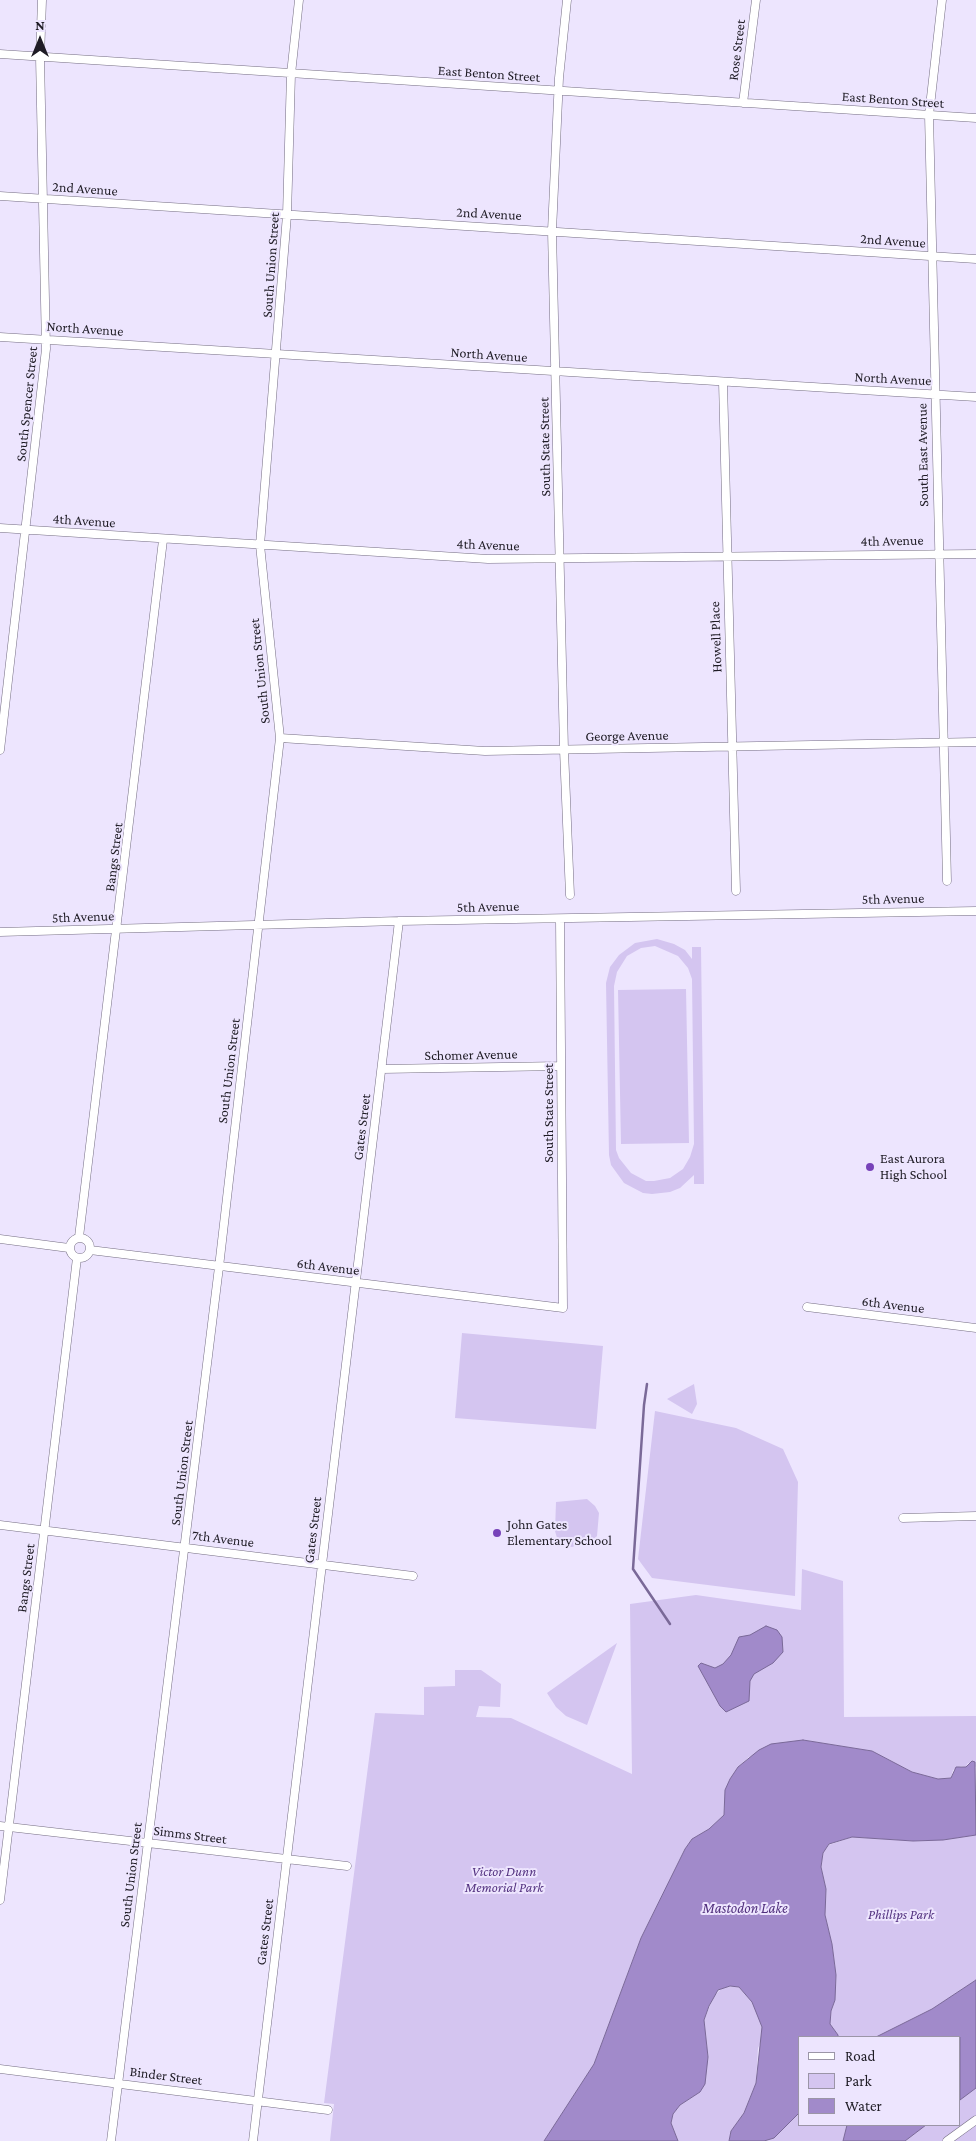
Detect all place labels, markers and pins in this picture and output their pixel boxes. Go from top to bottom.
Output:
place label: East Aurora High School [880,1151,947,1184]
marker: East Aurora High School [864,1161,876,1173]
place label: John Gates Elementary School [507,1517,612,1550]
marker: John Gates Elementary School [491,1527,503,1539]

